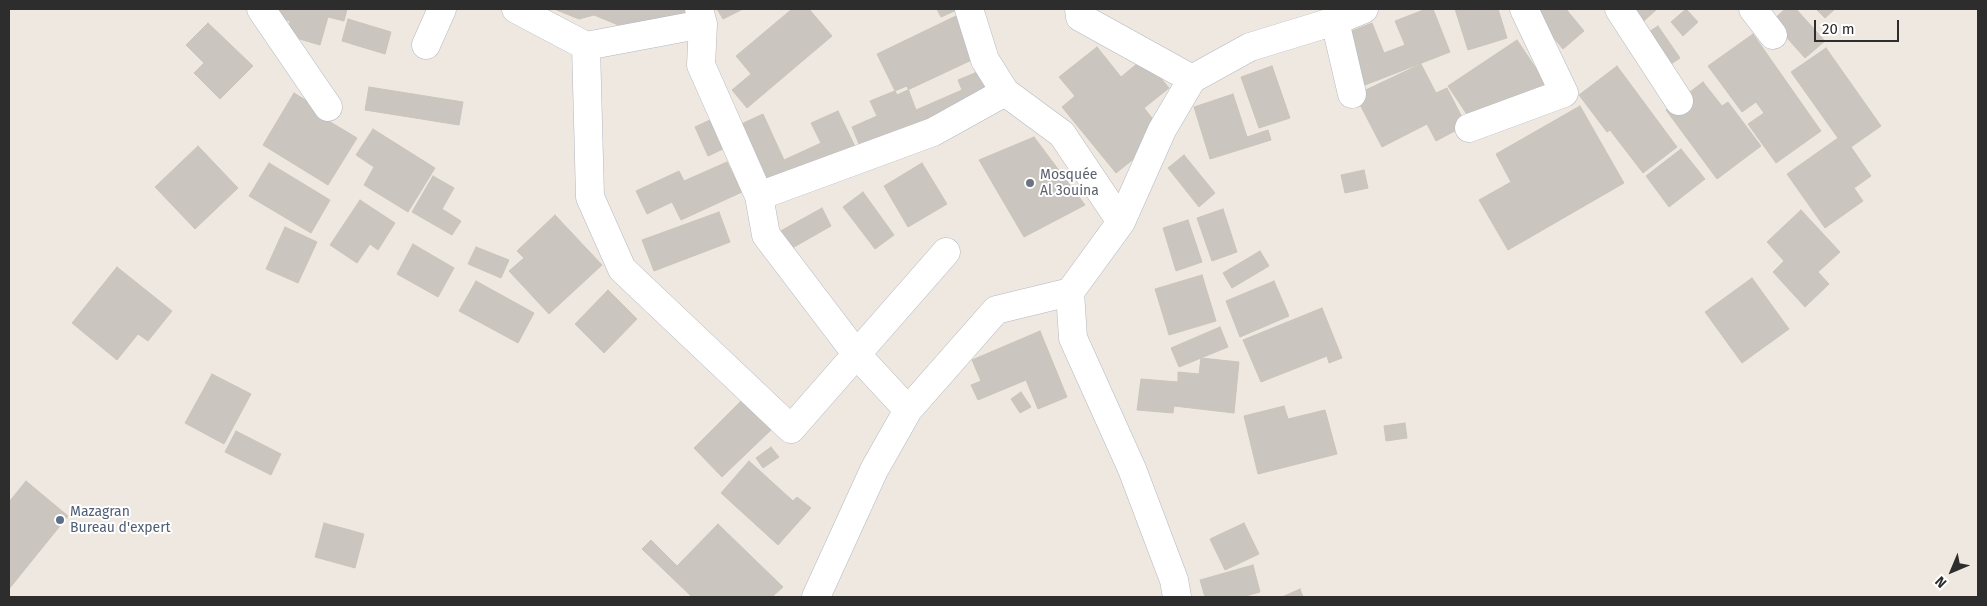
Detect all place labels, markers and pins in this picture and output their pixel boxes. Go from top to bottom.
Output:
place label: Mosquée Al 3ouina [1040,167,1099,200]
marker: Mosquée Al 3ouina [1024,177,1036,189]
place label: Mazagran Bureau d'expert [70,504,171,536]
marker: Mazagran Bureau d'expert [54,514,66,526]

